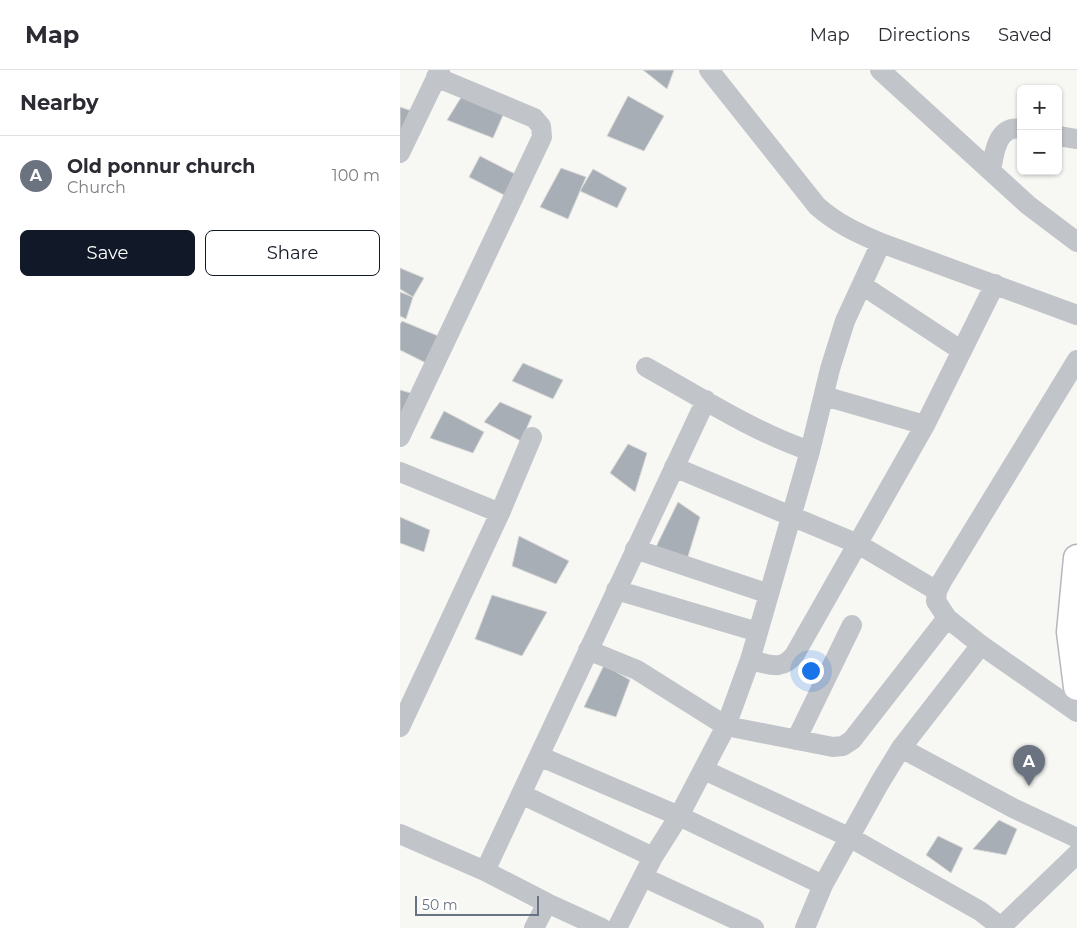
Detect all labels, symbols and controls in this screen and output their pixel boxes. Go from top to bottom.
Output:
text: Map [25,20,79,49]
text: Map [810,24,850,46]
text: Directions [878,24,970,46]
text: Saved [998,24,1052,46]
map controls [1017,85,1062,175]
button: + [1017,85,1062,130]
text: Nearby [20,90,99,115]
button: − [1017,130,1062,175]
text: Old ponnur church [67,155,255,178]
text: A [30,166,42,185]
text: 100 m [332,166,380,185]
text: Church [67,178,126,197]
button: Save [20,230,195,276]
button: Share [205,230,380,276]
your location [798,658,824,684]
pin: A [1013,745,1045,786]
scale bar [415,893,539,916]
text: 50 m [422,896,458,914]

